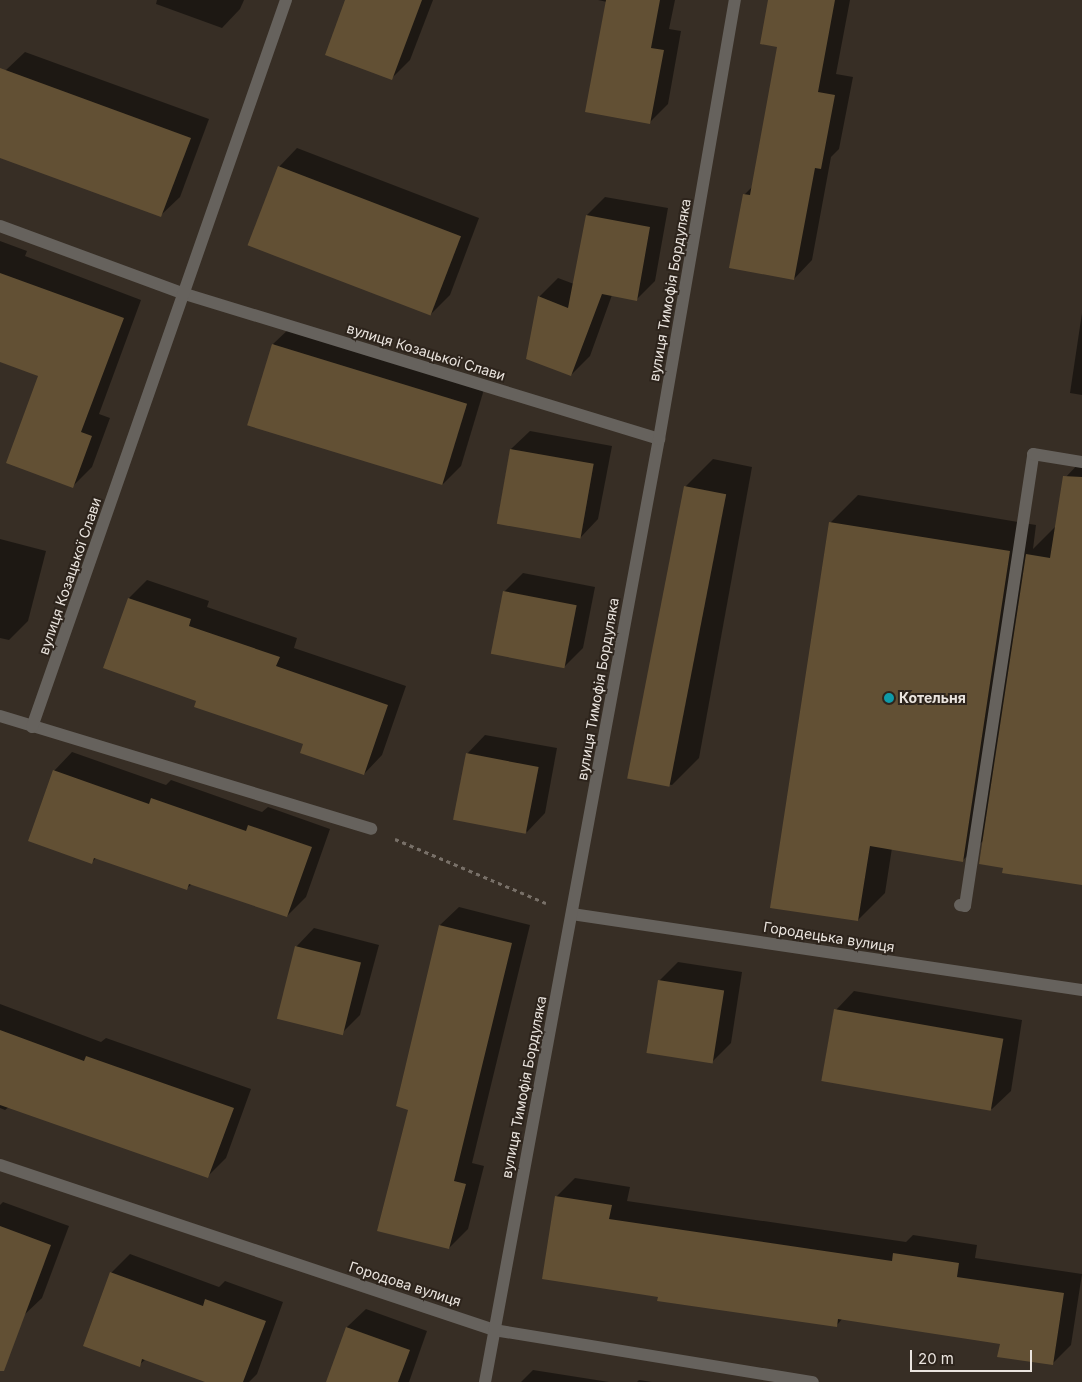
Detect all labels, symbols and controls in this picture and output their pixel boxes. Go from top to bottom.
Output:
street label: вулиця Тимофія Бордуляка [646,197,694,383]
street label: вулиця Козацької Слави [345,320,507,384]
street label: вулиця Козацької Слави [35,495,105,657]
street label: вулиця Тимофія Бордуляка [574,596,622,782]
place label: Котельня [899,690,966,706]
marker: Котельня [883,692,895,704]
street label: Городецька вулиця [762,918,896,956]
street label: вулиця Тимофія Бордуляка [498,994,550,1180]
street label: Городова вулиця [347,1258,463,1310]
scale bar [912,1340,1034,1372]
text: 20 m [918,1349,954,1368]

